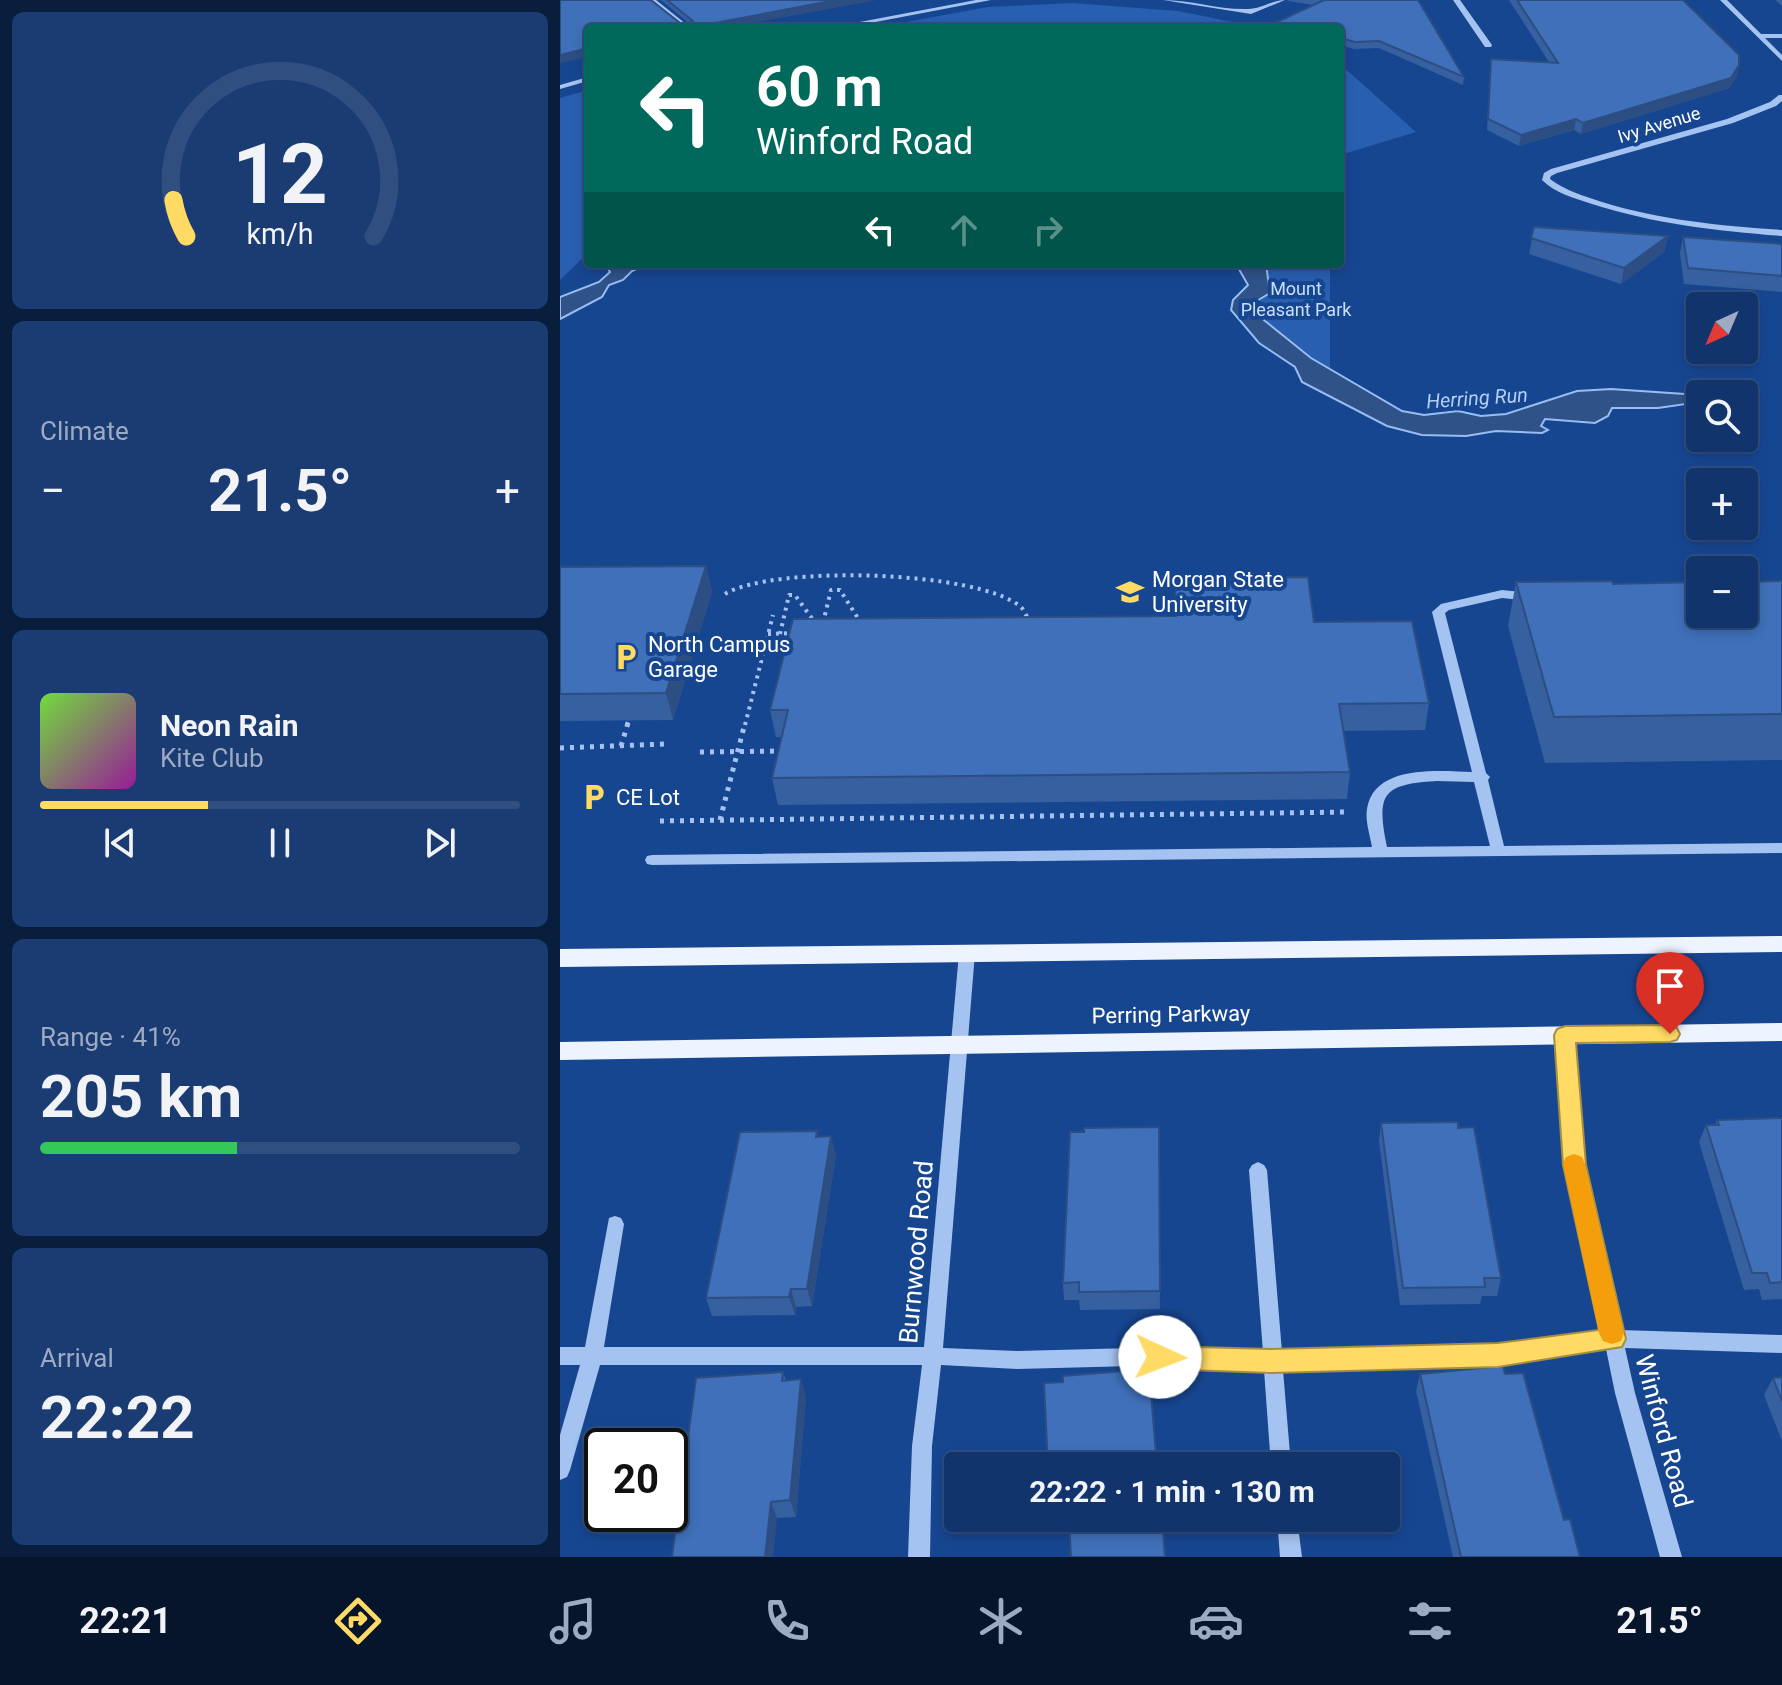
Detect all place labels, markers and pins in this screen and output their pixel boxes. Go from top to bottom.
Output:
place label: Morgan State University [1152,567,1284,617]
school or university icon: Morgan State University [1115,577,1145,607]
place label: North Campus Garage [648,632,790,682]
parking icon: North Campus Garage [611,642,641,672]
parking icon: CE Lot [579,782,609,812]
place label: CE Lot [616,785,680,810]
pin [1636,952,1704,1034]

